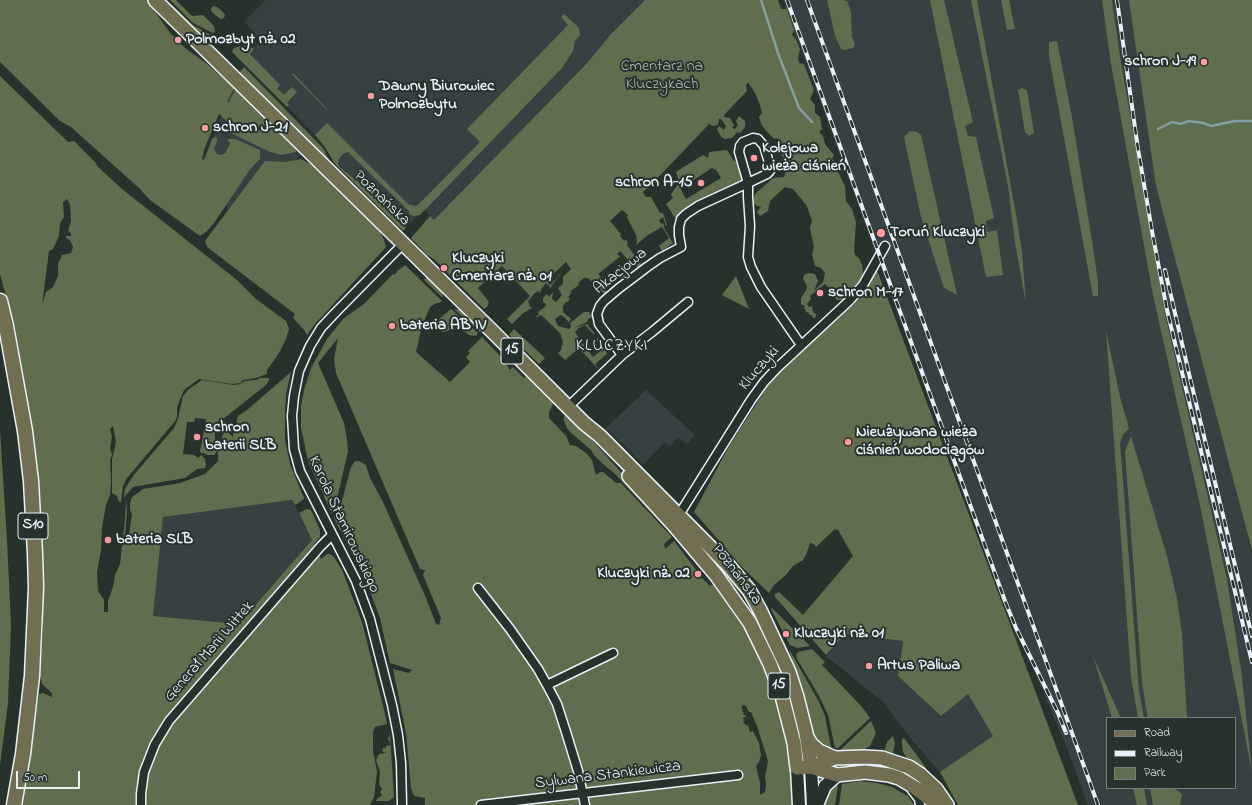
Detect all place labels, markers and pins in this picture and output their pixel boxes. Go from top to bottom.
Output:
place label: Polmozbyt nż. 02 [186,30,296,50]
marker: Polmozbyt nż. 02 [173,35,183,45]
place label: schron J-19 [1124,52,1196,72]
marker: schron J-19 [1199,57,1209,67]
place label: Dawny Biurowiec Polmozbytu [379,77,494,115]
marker: Dawny Biurowiec Polmozbytu [366,91,376,101]
place label: schron J-21 [213,118,288,138]
marker: schron J-21 [200,123,210,133]
place label: Kolejowa wieża ciśnień [762,139,846,177]
marker: Kolejowa wieża ciśnień [749,153,759,163]
place label: schron A-15 [615,173,693,193]
marker: schron A-15 [696,178,706,188]
place label: Toruń Kluczyki [890,223,985,243]
marker: Toruń Kluczyki [875,227,887,239]
place label: Kluczyki Cmentarz nż. 01 [452,249,552,287]
marker: Kluczyki Cmentarz nż. 01 [439,263,449,273]
place label: schron M-17 [828,283,903,303]
marker: schron M-17 [815,288,825,298]
place label: bateria AB IV [400,316,486,336]
marker: bateria AB IV [387,321,397,331]
place label: schron baterii SLB [205,418,276,456]
place label: Nieużywana wieża ciśnień wodociągów [856,423,985,461]
marker: schron baterii SLB [192,432,202,442]
marker: Nieużywana wieża ciśnień wodociągów [843,437,853,447]
place label: bateria SLB [116,530,193,550]
marker: bateria SLB [103,535,113,545]
place label: Kluczyki nż. 02 [597,564,690,584]
marker: Kluczyki nż. 02 [693,569,703,579]
place label: Kluczyki nż. 01 [794,624,884,644]
marker: Kluczyki nż. 01 [781,629,791,639]
place label: Artus Paliwa [877,656,960,676]
marker: Artus Paliwa [864,661,874,671]

